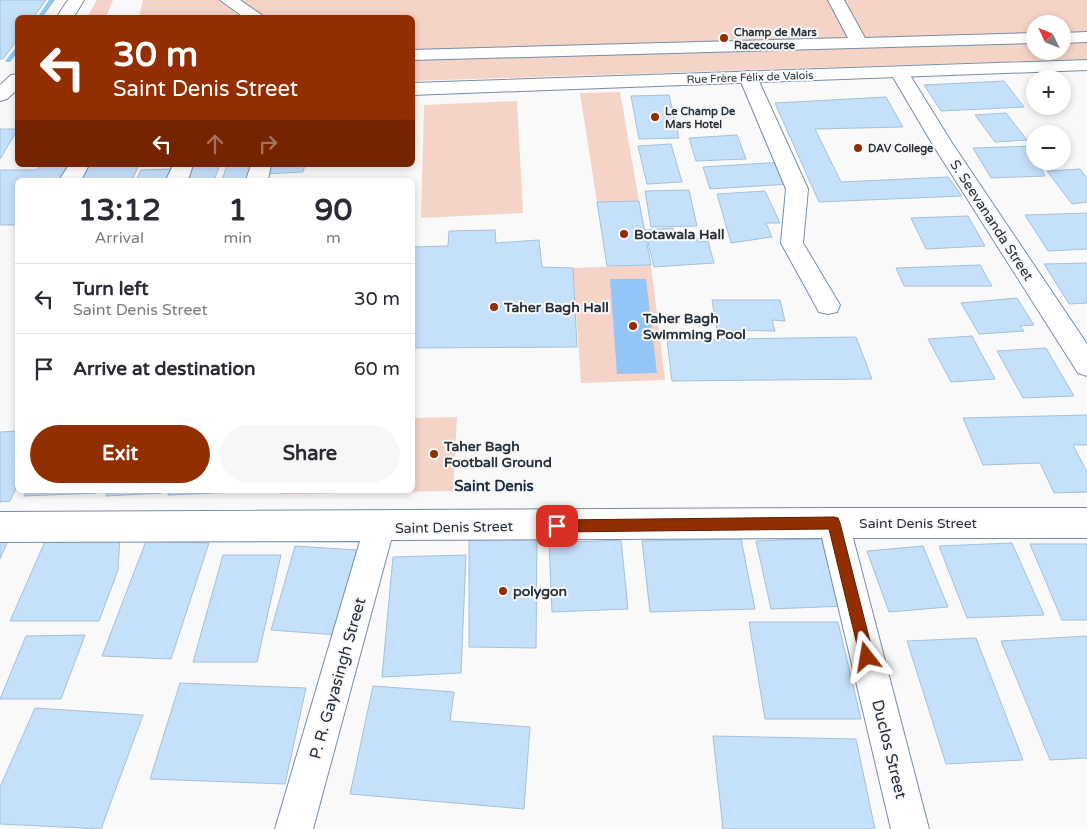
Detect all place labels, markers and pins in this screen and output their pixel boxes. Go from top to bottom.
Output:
place label: Champ de Mars Racecourse [734,26,817,52]
marker: Champ de Mars Racecourse [718,32,730,44]
place label: Le Champ De Mars Hotel [665,105,736,131]
marker: Le Champ De Mars Hotel [649,111,661,123]
marker: DAV College [852,142,864,154]
place label: DAV College [868,142,934,156]
place label: Botawala Hall [634,226,724,243]
marker: Botawala Hall [618,228,630,240]
place label: Taher Bagh Hall [503,299,609,316]
marker: Taher Bagh Hall [488,301,500,313]
place label: Taher Bagh Swimming Pool [642,310,746,343]
marker: Taher Bagh Swimming Pool [627,320,639,332]
place label: Taher Bagh Football Ground [443,438,552,471]
marker: Taher Bagh Football Ground [428,448,440,460]
pin [536,505,578,547]
place label: polygon [513,583,567,600]
marker: polygon [497,585,509,597]

